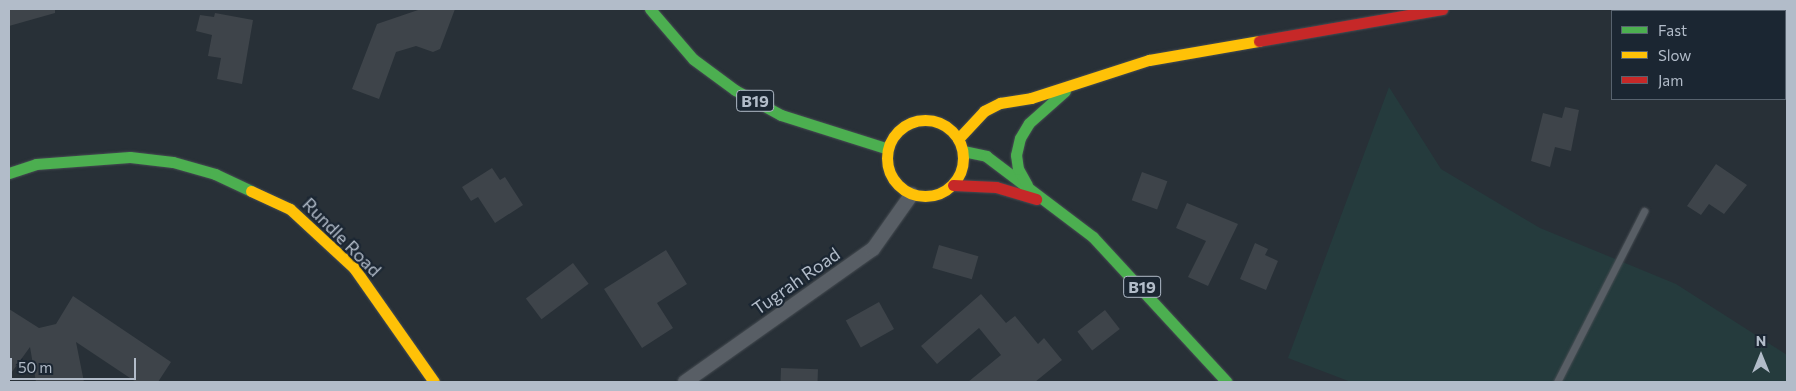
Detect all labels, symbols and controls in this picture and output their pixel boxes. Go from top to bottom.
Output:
legend [1611,10,1786,100]
text: Fast [1658,21,1687,39]
text: Slow [1658,46,1691,64]
text: Jam [1658,71,1683,89]
road number: B19 [735,88,775,114]
street label: Rundle Road [298,193,386,281]
street label: Tugrah Road [748,243,844,319]
road number: B19 [1122,274,1162,300]
north arrow [1736,331,1786,381]
text: N [1756,332,1766,349]
scale bar [12,348,139,380]
text: 50 m [18,358,52,376]

